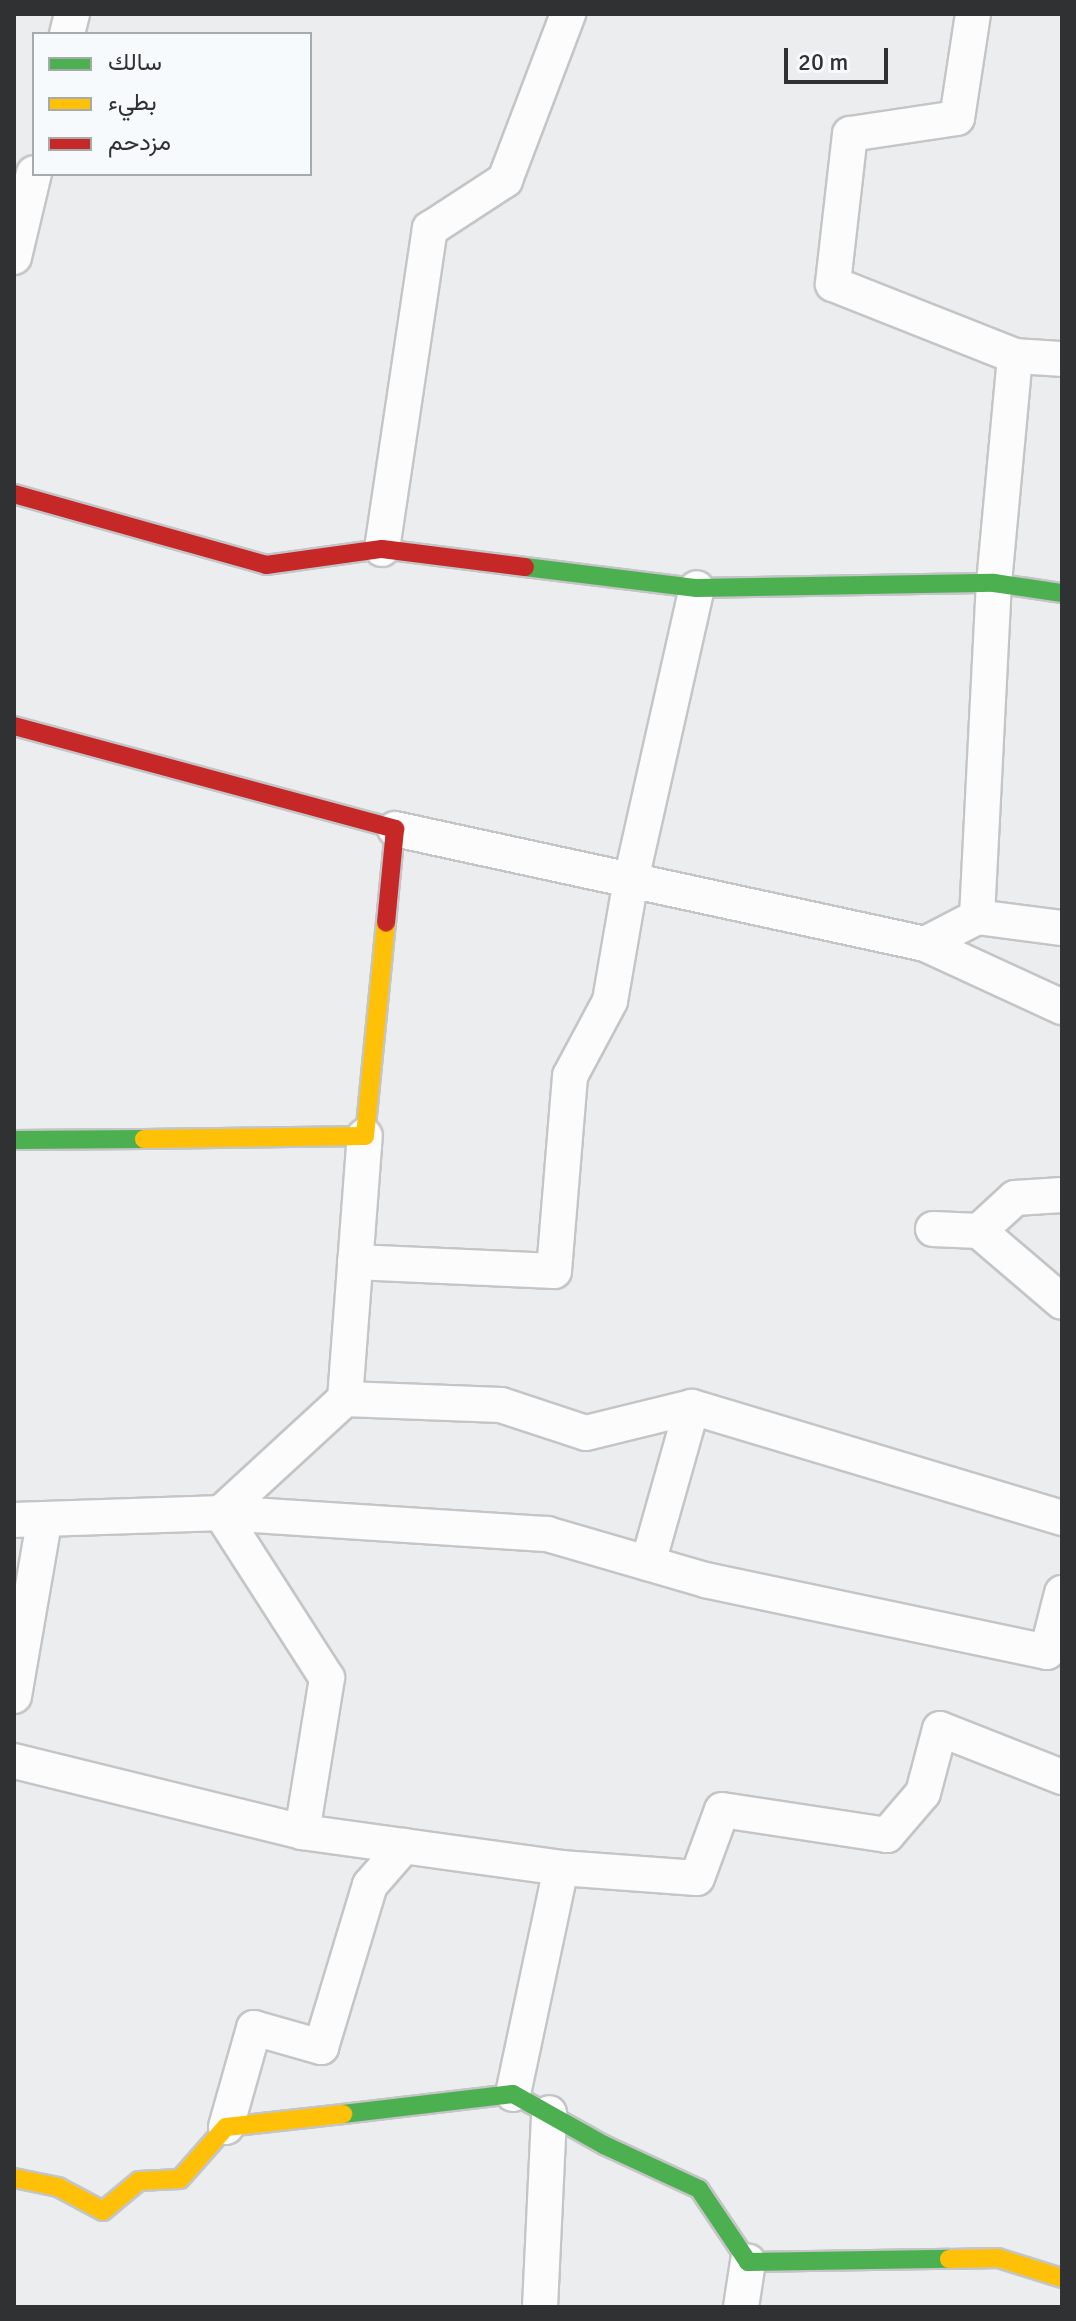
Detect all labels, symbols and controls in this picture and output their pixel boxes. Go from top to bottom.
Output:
legend [32,32,312,176]
scale bar [788,32,892,82]
text: سالك [108,47,162,77]
text: 20 m [798,47,848,77]
text: بطيء [108,87,157,117]
text: مزدحم [108,127,171,157]

